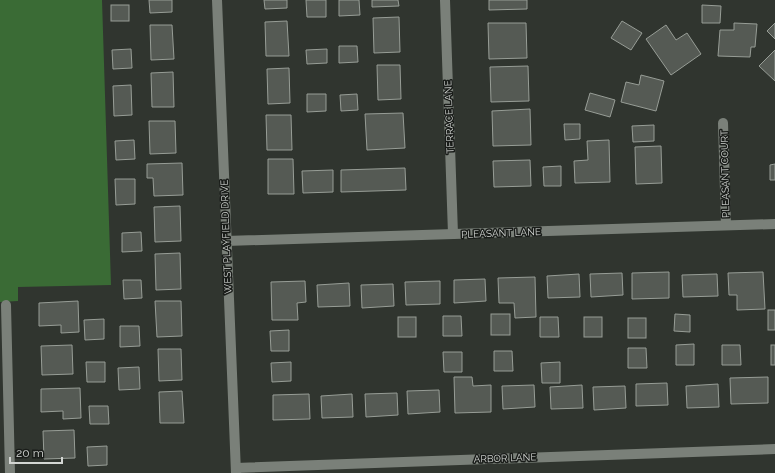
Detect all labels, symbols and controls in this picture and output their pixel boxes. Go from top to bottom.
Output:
street label: TERRACE LANE [442,80,456,154]
street label: PLEASANT COURT [719,130,731,218]
street label: WEST PLAYFIELD DRIVE [219,180,233,294]
street label: PLEASANT LANE [461,226,541,240]
scale bar [10,439,62,465]
text: 20 m [16,446,44,460]
street label: ARBOR LANE [473,451,537,465]

